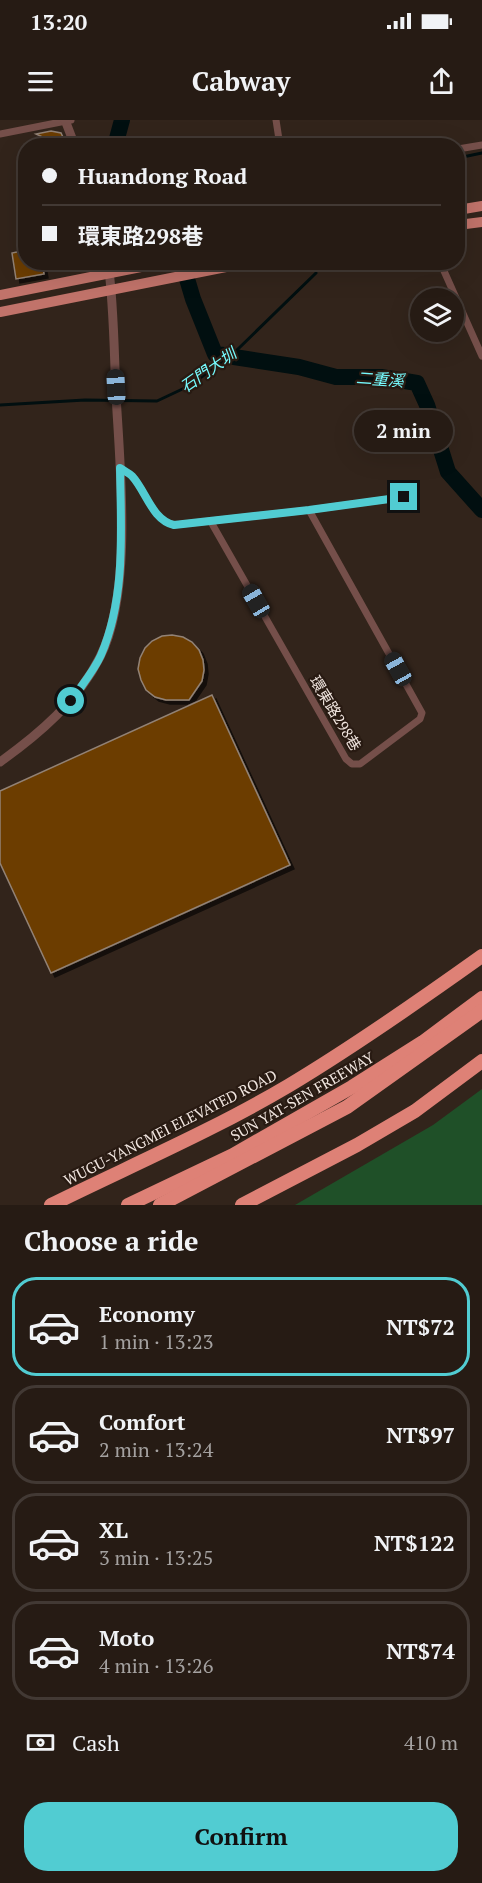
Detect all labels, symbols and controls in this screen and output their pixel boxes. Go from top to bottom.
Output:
text: 13:20 [30,7,87,36]
text: Cabway [192,63,290,99]
icon: menu [24,65,57,98]
icon: share [425,65,458,98]
text: Huandong Road [78,161,247,190]
text: 環東路298巷 [78,221,203,250]
map controls [410,288,464,342]
button: layers [410,288,464,342]
water label: 石門大圳 [175,341,242,397]
water label: 二重溪 [355,366,407,392]
car [106,369,126,405]
callout: 2 min [354,410,454,452]
text: 2 min [376,417,431,444]
route end [390,483,417,510]
car [239,581,273,621]
car [381,649,415,689]
street label: 環東路298巷 [306,672,366,754]
route start [57,687,84,714]
street label: SUN YAT-SEN FREEWAY [227,1047,378,1145]
street label: WUGU-YANGMEI ELEVATED ROAD [60,1064,280,1190]
text: Choose a ride [24,1223,199,1259]
text: Economy [99,1299,195,1328]
icon: car [27,1300,81,1354]
text: NT$72 [386,1312,455,1341]
text: 1 min · 13:23 [99,1328,213,1355]
text: Comfort [99,1407,185,1436]
icon: car [27,1408,81,1462]
text: NT$97 [386,1420,455,1449]
text: 2 min · 13:24 [99,1436,213,1463]
text: XL [99,1515,128,1544]
icon: car [27,1516,81,1570]
text: NT$122 [374,1528,455,1557]
text: 3 min · 13:25 [99,1544,213,1571]
text: Moto [99,1623,154,1652]
icon: car [27,1624,81,1678]
text: NT$74 [386,1636,455,1665]
text: 4 min · 13:26 [99,1652,213,1679]
icon: cash [24,1726,57,1759]
text: Cash [72,1728,120,1757]
text: 410 m [404,1729,458,1756]
button: Confirm [24,1802,458,1871]

